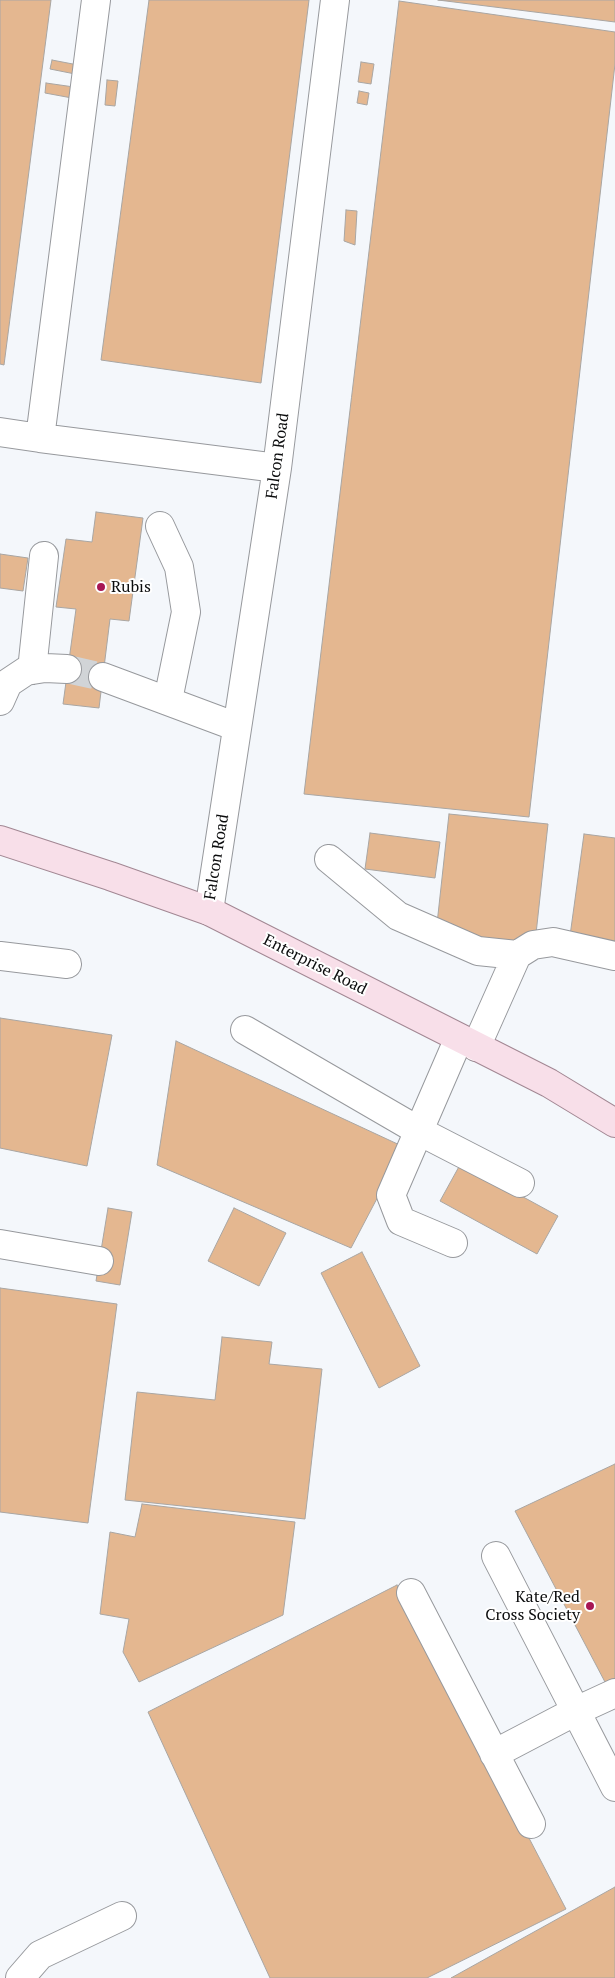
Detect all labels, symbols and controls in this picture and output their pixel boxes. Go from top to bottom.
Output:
street label: Falcon Road [262,412,294,500]
place label: Rubis [111,577,151,597]
marker: Rubis [95,581,107,593]
street label: Falcon Road [201,813,233,901]
street label: Enterprise Road [260,931,370,999]
place label: Kate/Red Cross Society [485,1587,580,1625]
marker: Kate/Red Cross Society [584,1600,596,1612]

